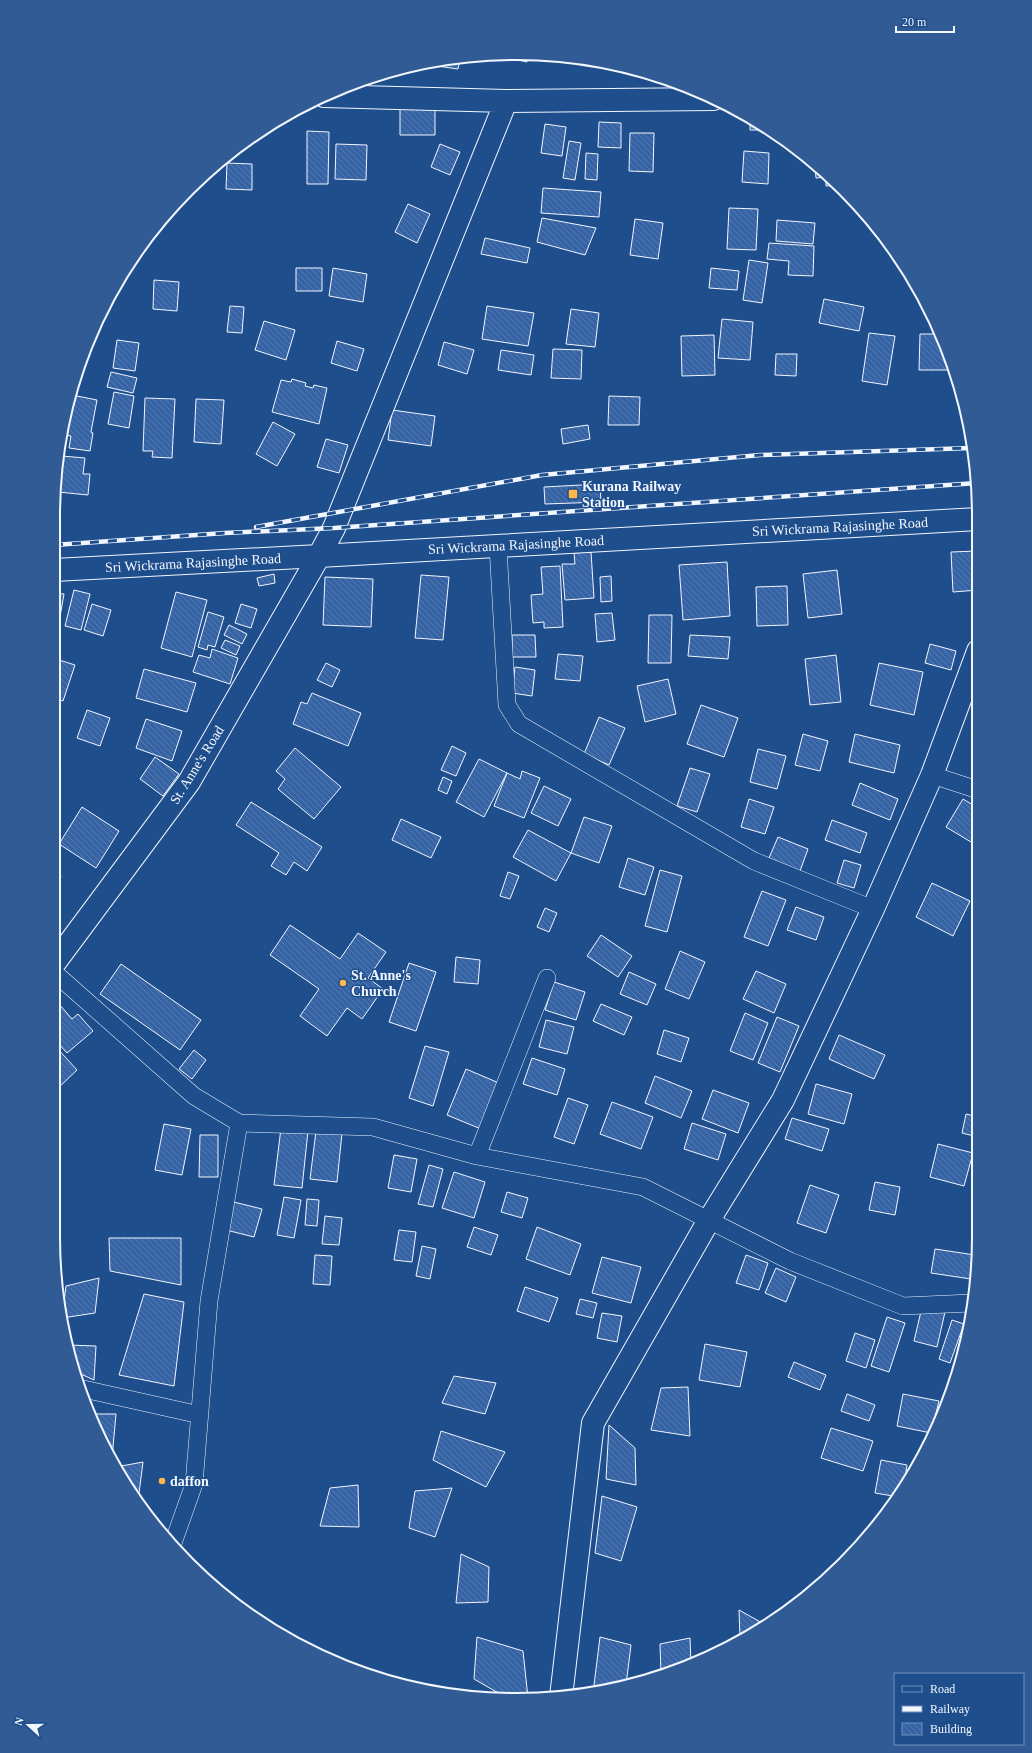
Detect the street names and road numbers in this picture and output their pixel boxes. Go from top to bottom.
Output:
street label: Sri Wickrama Rajasinghe Road [752,515,928,539]
street label: Sri Wickrama Rajasinghe Road [428,533,604,557]
street label: Sri Wickrama Rajasinghe Road [105,551,281,575]
street label: St. Anne's Road [167,723,227,807]

